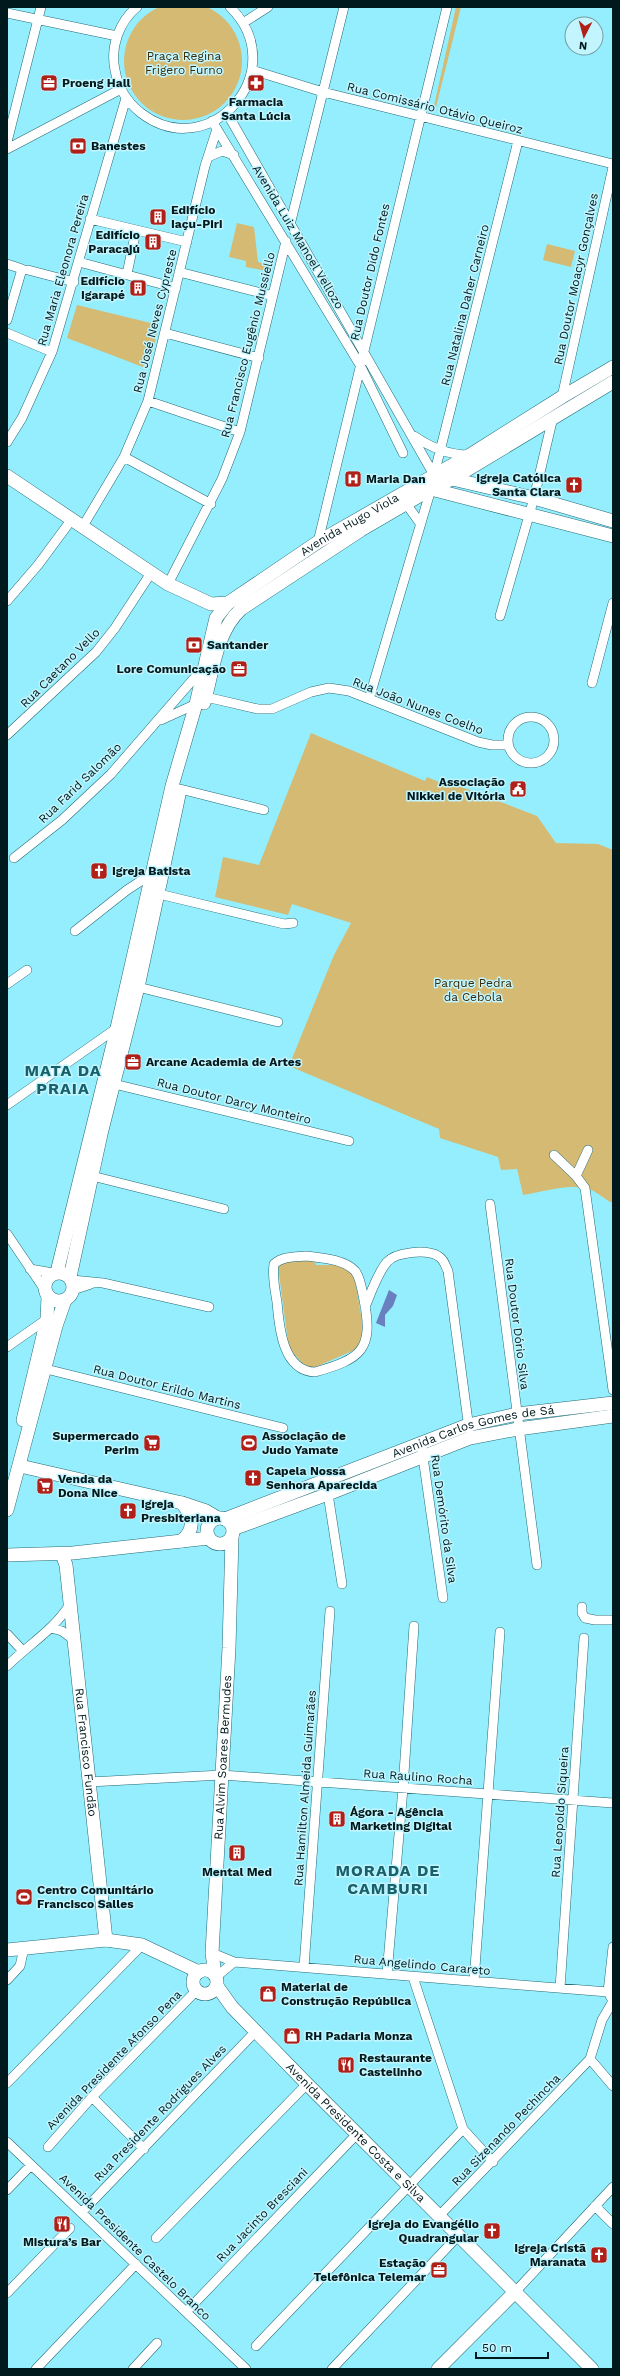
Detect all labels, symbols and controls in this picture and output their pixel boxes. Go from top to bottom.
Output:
north arrow [564,16,604,56]
text: N [578,39,588,52]
park label: Praça Regina Frigero Furno [145,49,223,77]
office icon: Proeng Hall [39,73,59,93]
pharmacy icon: Farmacia Santa Lúcia [246,73,266,93]
place label: Proeng Hall [62,76,131,90]
street label: Rua Comissário Otávio Queiroz [346,79,524,137]
place label: Farmacia Santa Lúcia [221,95,291,123]
bank icon: Banestes [68,136,88,156]
place label: Banestes [91,139,146,153]
street label: Avenida Luiz Manoel Vellozo [249,163,347,311]
street label: Rua Maria Eleonora Pereira [35,192,91,348]
street label: Rua Doutor Moacyr Gonçalves [551,192,601,366]
street label: Rua Doutor Dido Fontes [347,202,393,342]
place label: Edifício Iaçu-Piri [171,203,222,231]
building icon: Edifício Iaçu-Piri [148,207,168,227]
street label: Rua Natalina Daher Carneiro [438,223,492,387]
place label: Edifício Paracajú [88,228,140,256]
building icon: Edifício Paracajú [143,232,163,252]
street label: Rua José Neves Cypreste [130,248,180,394]
street label: Rua Francisco Eugênio Mussiello [218,251,278,439]
place label: Edifício Igarapé [81,274,125,302]
building icon: Edifício Igarapé [128,278,148,298]
hospital icon: Maria Dan [343,469,363,489]
place label: Igreja Católica Santa Clara [476,471,561,499]
place label: Maria Dan [366,472,426,486]
church icon: Igreja Católica Santa Clara [564,475,584,495]
street label: Avenida Hugo Viola [298,490,401,559]
street label: Rua Caetano Vello [17,625,103,711]
bank icon: Santander [184,635,204,655]
place label: Santander [207,638,269,652]
office icon: Lore Comunicação [229,659,249,679]
place label: Lore Comunicação [117,662,226,676]
street label: Rua João Nunes Coelho [351,675,485,737]
street label: Rua Farid Salomão [36,740,124,826]
place label: Associação Nikkei de Vitória [407,775,505,803]
public building icon: Associação Nikkei de Vitória [508,779,528,799]
church icon: Igreja Batista [89,861,109,881]
place label: Igreja Batista [112,864,191,878]
park label: Parque Pedra da Cebola [434,976,512,1004]
office icon: Arcane Academia de Artes [123,1052,143,1072]
place label: Arcane Academia de Artes [146,1055,302,1069]
district label: MATA DA PRAIA [24,1061,102,1098]
street label: Rua Doutor Darcy Monteiro [155,1075,313,1127]
street label: Rua Doutor Dório Silva [502,1257,532,1391]
street label: Rua Doutor Erildo Martins [92,1362,242,1412]
street label: Avenida Carlos Gomes de Sá [390,1403,555,1461]
place label: Supermercado Perim [52,1429,139,1457]
place label: Associação de Judo Yamate [262,1429,346,1457]
supermarket icon: Supermercado Perim [142,1433,162,1453]
sports icon: Associação de Judo Yamate [239,1433,259,1453]
street label: Rua Demórito da Silva [428,1454,460,1584]
place label: Capela Nossa Senhora Aparecida [266,1464,377,1492]
church icon: Capela Nossa Senhora Aparecida [243,1468,263,1488]
place label: Venda da Dona Nice [58,1472,118,1500]
supermarket icon: Venda da Dona Nice [35,1476,55,1496]
place label: Igreja Presbiteriana [141,1497,221,1525]
church icon: Igreja Presbiteriana [118,1501,138,1521]
street label: Rua Alvim Soares Bermudes [211,1675,234,1840]
street label: Rua Francisco Fundão [72,1687,100,1817]
street label: Rua Hamilton Almeida Guimarães [291,1690,319,1886]
street label: Rua Leopoldo Siqueira [548,1746,572,1878]
street label: Rua Raulino Rocha [363,1766,473,1788]
place label: Ágora - Agência Marketing Digital [350,1805,452,1833]
building icon: Ágora - Agência Marketing Digital [327,1809,347,1829]
building icon: Mental Med [227,1843,247,1863]
district label: MORADA DE CAMBURI [336,1861,440,1898]
place label: Mental Med [202,1865,272,1879]
place label: Centro Comunitário Francisco Salles [37,1883,154,1911]
sports icon: Centro Comunitário Francisco Salles [14,1887,34,1907]
street label: Rua Angelindo Carareto [353,1952,491,1978]
place label: Material de Construção República [281,1980,411,2008]
shop icon: Material de Construção República [258,1984,278,2004]
street label: Avenida Presidente Afonso Pena [44,1987,184,2133]
shop icon: RH Padaria Monza [282,2026,302,2046]
place label: RH Padaria Monza [305,2029,413,2043]
street label: Rua Presidente Rodrigues Alves [91,2042,229,2184]
place label: Restaurante Castelinho [359,2051,432,2079]
restaurant icon: Restaurante Castelinho [336,2055,356,2075]
street label: Avenida Presidente Costa e Silva [283,2060,428,2205]
street label: Rua Sizenando Pechincha [449,2071,563,2189]
street label: Rua Jacinto Bresciani [213,2165,311,2265]
street label: Avenida Presidente Castelo Branco [57,2171,213,2323]
restaurant icon: Mistura’s Bar [52,2214,72,2234]
place label: Igreja do Evangélio Quadrangular [368,2217,480,2245]
church icon: Igreja do Evangélio Quadrangular [482,2221,502,2241]
place label: Mistura’s Bar [23,2235,102,2249]
place label: Igreja Cristã Maranata [514,2241,586,2269]
church icon: Igreja Cristã Maranata [589,2245,609,2265]
place label: Estação Telefônica Telemar [314,2256,427,2284]
office icon: Estação Telefônica Telemar [429,2260,449,2280]
scale bar [476,2334,548,2360]
text: 50 m [482,2341,512,2355]

